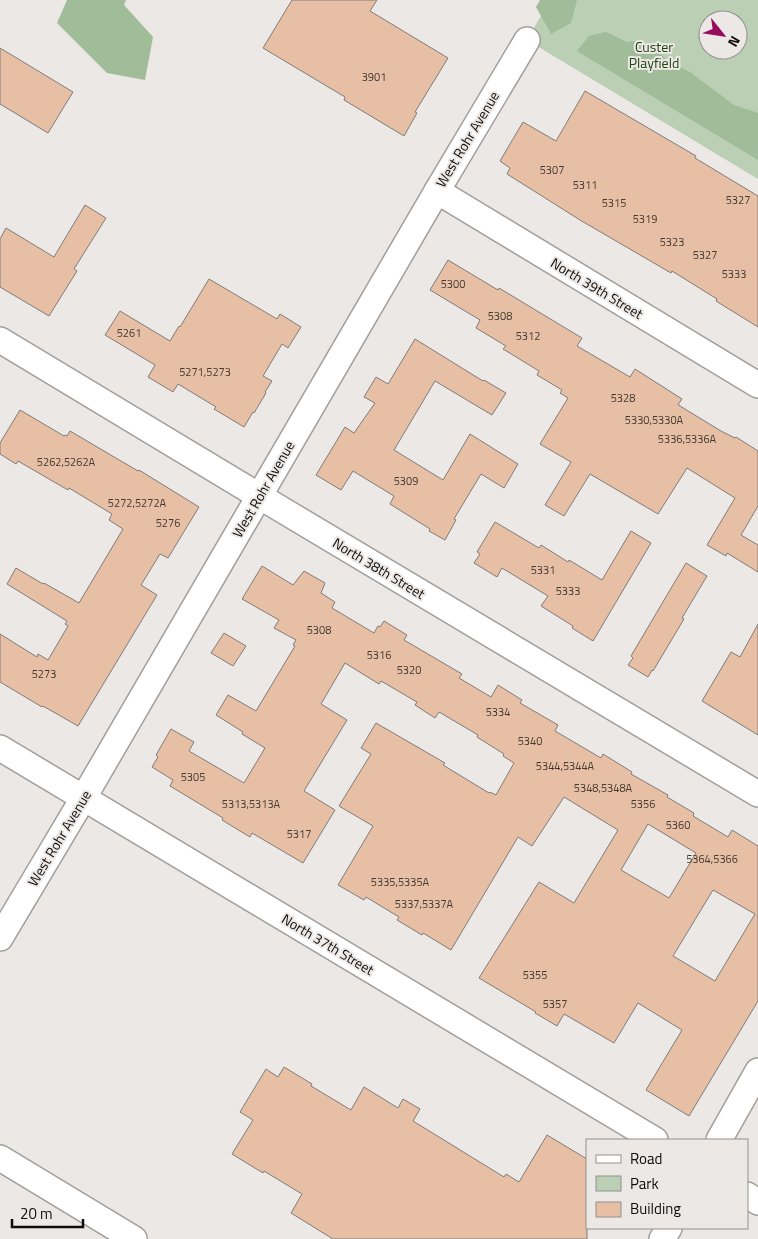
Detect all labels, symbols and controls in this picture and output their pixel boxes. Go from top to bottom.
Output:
north arrow [698,10,748,60]
text: N [723,32,746,51]
park label: Custer Playfield [629,36,679,73]
house number: 3901 [362,69,386,85]
street label: West Rohr Avenue [430,87,504,191]
house number: 5307 [540,162,564,178]
house number: 5311 [573,177,597,193]
house number: 5327 [726,192,750,208]
house number: 5315 [602,195,626,211]
house number: 5319 [633,211,657,227]
house number: 5323 [660,234,684,250]
house number: 5327 [693,247,717,263]
street label: North 39th Street [547,252,647,324]
house number: 5333 [722,266,746,282]
house number: 5300 [441,276,465,292]
house number: 5308 [488,308,512,324]
house number: 5261 [117,325,141,341]
house number: 5312 [516,328,540,344]
house number: 5271,5273 [179,364,231,380]
house number: 5328 [611,390,635,406]
house number: 5330,5330A [625,412,684,428]
house number: 5336,5336A [658,431,717,447]
street label: West Rohr Avenue [227,437,299,541]
house number: 5262,5262A [37,454,96,470]
house number: 5309 [394,473,418,489]
house number: 5272,5272A [108,495,167,511]
house number: 5276 [156,515,180,531]
street label: North 38th Street [329,532,429,604]
house number: 5331 [531,562,555,578]
house number: 5333 [556,583,580,599]
house number: 5308 [307,622,331,638]
house number: 5316 [367,647,391,663]
house number: 5320 [397,662,421,678]
house number: 5273 [32,666,56,682]
house number: 5334 [486,704,510,720]
house number: 5340 [518,733,542,749]
house number: 5344,5344A [536,758,595,774]
house number: 5305 [181,769,205,785]
house number: 5348,5348A [574,780,633,796]
street label: West Rohr Avenue [22,786,96,890]
house number: 5313,5313A [222,796,281,812]
house number: 5356 [631,796,655,812]
house number: 5360 [666,817,690,833]
house number: 5317 [287,826,311,842]
house number: 5364,5366 [686,851,738,867]
house number: 5335,5335A [371,874,430,890]
house number: 5337,5337A [395,896,454,912]
street label: North 37th Street [278,908,378,980]
house number: 5355 [523,967,547,983]
house number: 5357 [543,996,567,1012]
legend [586,1139,748,1229]
text: Road [630,1147,662,1170]
text: Park [630,1172,659,1195]
scale bar [12,1196,84,1228]
text: Building [630,1197,681,1220]
text: 20 m [20,1202,53,1225]

